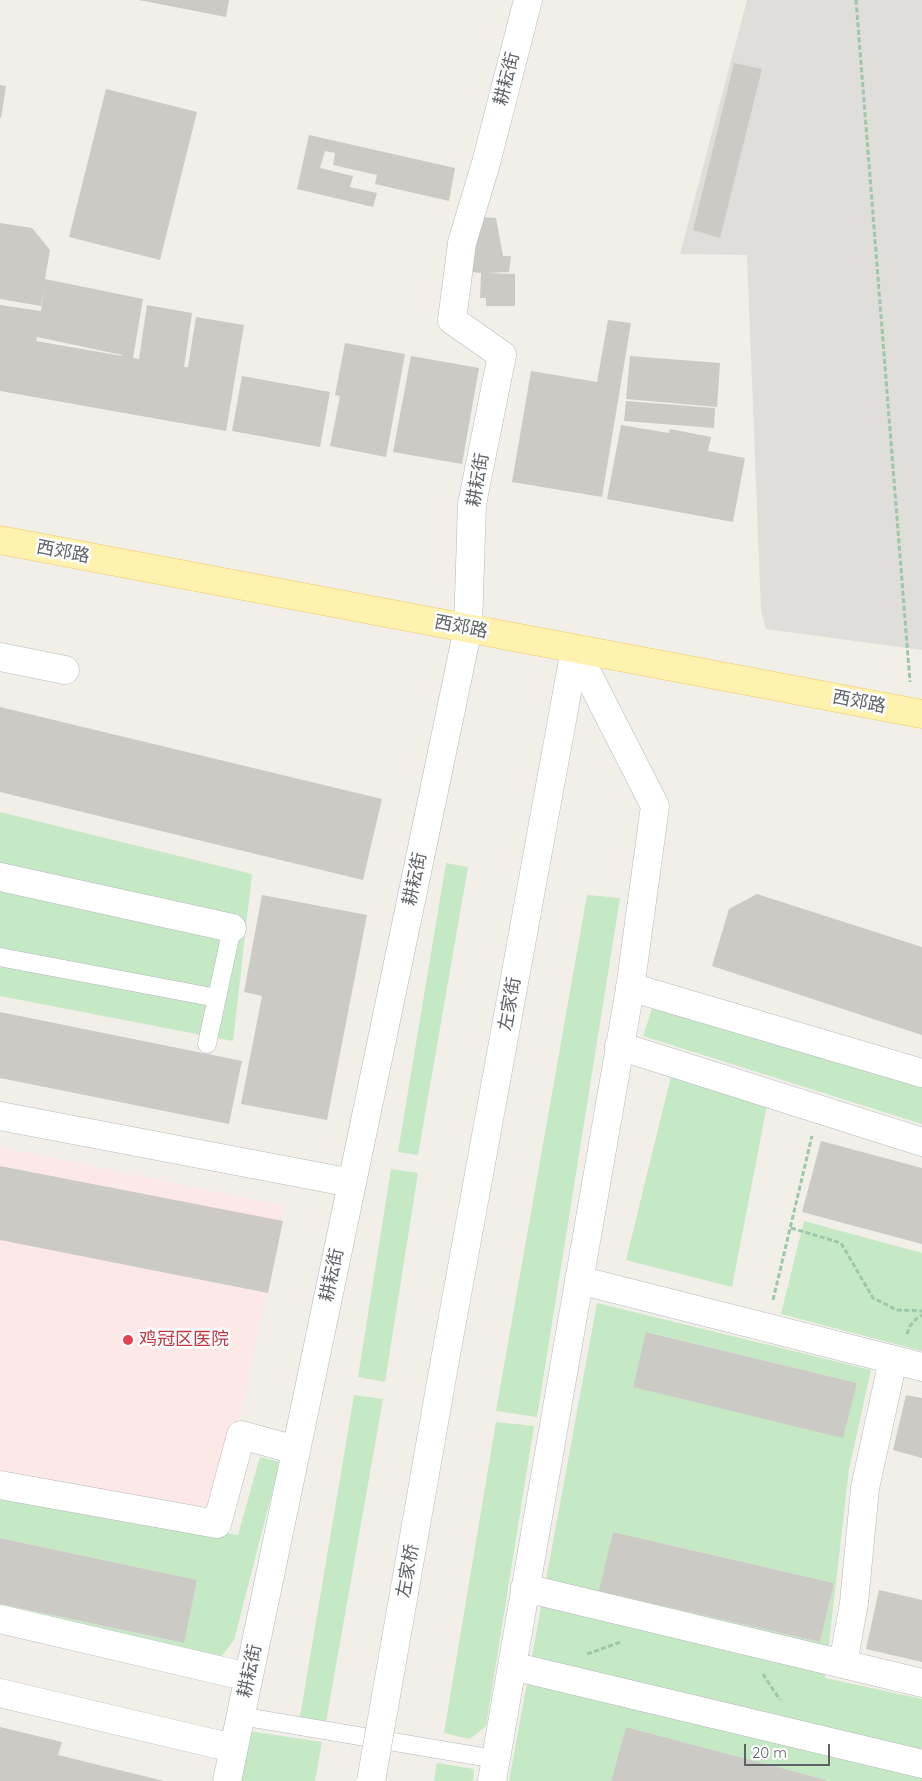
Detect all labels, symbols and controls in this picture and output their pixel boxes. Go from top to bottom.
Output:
street label: 耕耘街 [490,50,524,108]
street label: 耕耘街 [463,452,493,508]
street label: 西郊路 [34,536,92,568]
street label: 西郊路 [432,611,490,643]
street label: 西郊路 [830,686,888,718]
street label: 耕耘街 [399,850,431,908]
street label: 左家街 [495,976,525,1032]
street label: 耕耘街 [316,1246,348,1304]
place label: 鸡冠区医院 [139,1329,229,1351]
marker: 鸡冠区医院 [121,1333,135,1347]
street label: 左家桥 [393,1543,423,1599]
street label: 耕耘街 [234,1642,266,1700]
scale bar [747,1734,833,1766]
text: 20 m [752,1743,787,1762]

